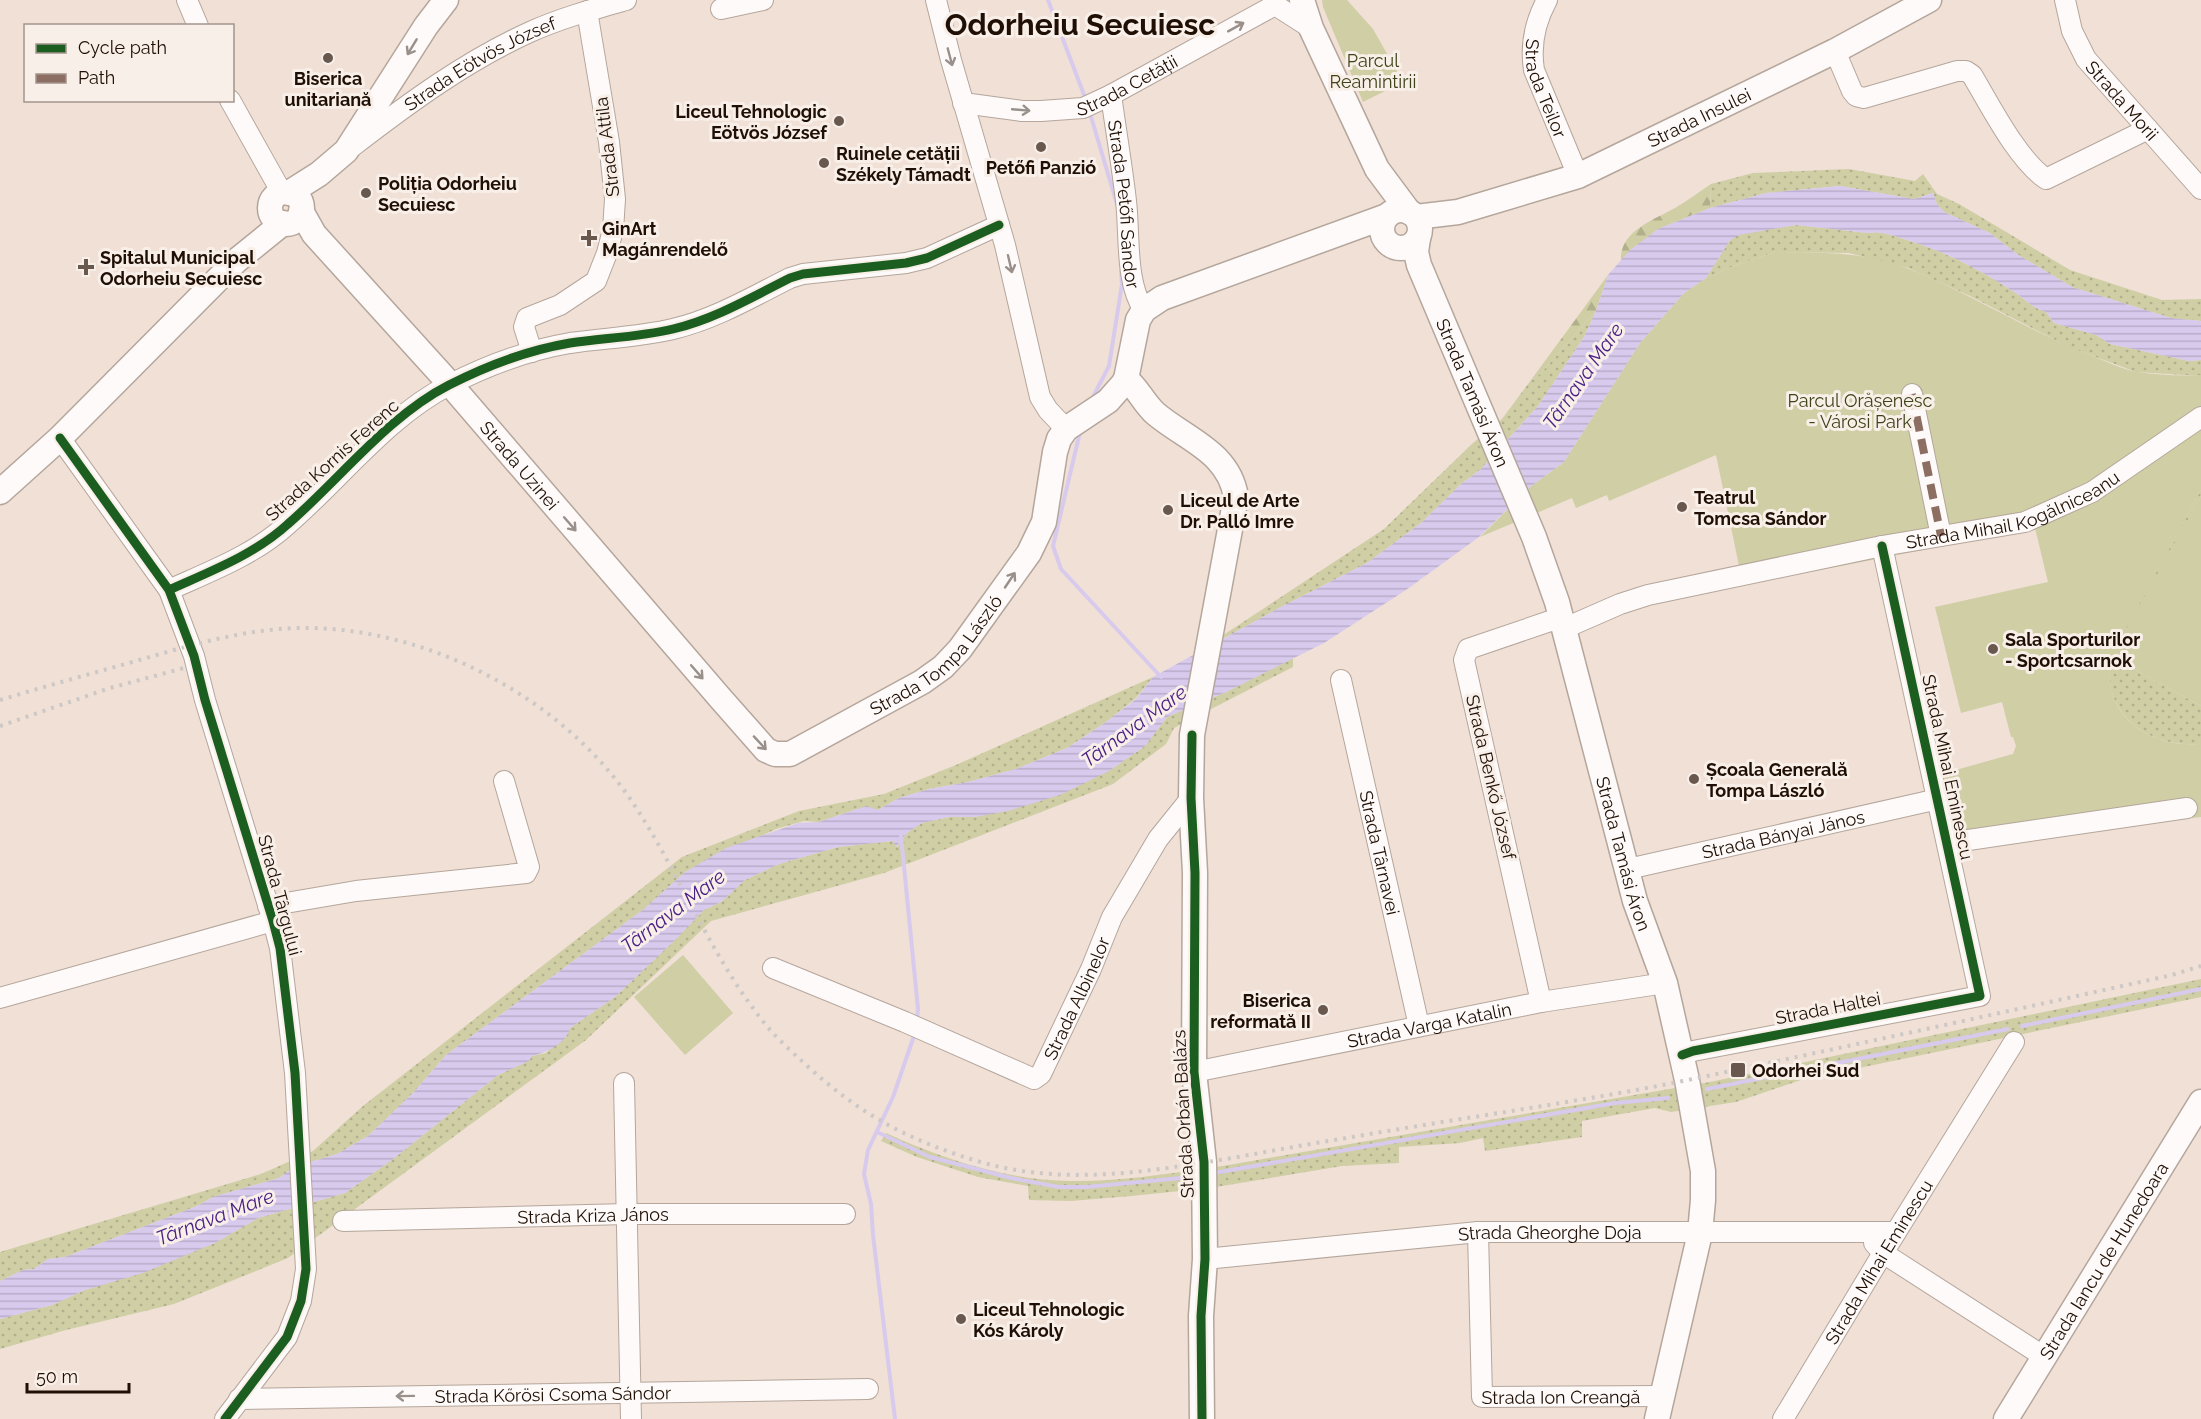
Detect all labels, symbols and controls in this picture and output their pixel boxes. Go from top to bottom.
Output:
district label: Odorheiu Secuiesc [945,7,1215,42]
street label: Strada Eötvös József [400,12,560,115]
one-way arrow [1227,21,1244,33]
legend [24,24,234,102]
text: Cycle path [78,37,167,58]
street label: Strada Teilor [1522,38,1572,141]
one-way arrow [406,39,419,56]
one-way arrow [944,47,956,66]
street label: Strada Cetății [1076,50,1181,119]
park label: Parcul Reamintirii [1330,50,1416,92]
marker: Biserica unitariană [321,51,335,65]
street label: Strada Morii [2082,56,2163,144]
text: Path [78,67,115,88]
place label: Biserica unitariană [285,68,371,110]
street label: Strada Insulei [1644,83,1754,151]
street label: Strada Attila [590,96,624,198]
place label: Liceul Tehnologic Eötvös József [675,101,828,143]
one-way arrow [1010,105,1030,116]
marker: Liceul Tehnologic Eötvös József [832,114,846,128]
street label: Strada Petőfi Sándor [1104,118,1145,291]
marker: Petőfi Panzió [1034,140,1048,154]
place label: Ruinele cetății Székely Támadt [836,143,971,185]
marker: Ruinele cetății Székely Támadt [817,156,831,170]
place label: Petőfi Panzió [986,157,1096,178]
place label: Poliția Odorheiu Secuiesc [378,173,517,215]
marker: Poliția Odorheiu Secuiesc [359,186,373,200]
place label: GinArt Magánrendelő [602,218,728,260]
marker: GinArt Magánrendelő [580,229,598,247]
place label: Spitalul Municipal Odorheiu Secuiesc [100,247,262,289]
one-way arrow [1004,255,1016,274]
marker: Spitalul Municipal Odorheiu Secuiesc [77,258,95,276]
street label: Strada Tamási Áron [1432,315,1514,470]
water label: Târnava Mare [1538,318,1629,434]
park label: Parcul Orășenesc - Városi Park [1788,390,1933,432]
street label: Strada Kornis Ferenc [261,395,403,525]
street label: Strada Uzinei [476,417,564,514]
street label: Strada Mihail Kogălniceanu [1904,466,2123,552]
place label: Teatrul Tomcsa Sándor [1694,487,1826,529]
place label: Liceul de Arte Dr. Palló Imre [1180,490,1300,532]
marker: Teatrul Tomcsa Sándor [1675,500,1689,514]
marker: Liceul de Arte Dr. Palló Imre [1161,503,1175,517]
one-way arrow [563,516,577,531]
one-way arrow [1004,572,1016,588]
street label: Strada Tompa László [866,590,1006,719]
place label: Sala Sporturilor - Sportcsarnok [2005,629,2140,671]
marker: Sala Sporturilor - Sportcsarnok [1986,642,2000,656]
one-way arrow [690,664,704,679]
street label: Strada Mihai Eminescu [1918,673,1978,861]
water label: Târnava Mare [1077,680,1191,772]
street label: Strada Benkő József [1462,693,1520,862]
one-way arrow [753,735,767,750]
place label: Școala Generală Tompa László [1706,759,1847,801]
marker: Școala Generală Tompa László [1687,772,1701,786]
street label: Strada Tamási Áron [1592,774,1655,934]
street label: Strada Târnavei [1356,788,1404,917]
street label: Strada Bányai János [1700,805,1867,863]
street label: Strada Târgului [254,832,306,958]
water label: Târnava Mare [616,864,730,958]
street label: Strada Albinelor [1039,933,1114,1063]
street label: Strada Haltei [1774,988,1882,1028]
place label: Biserica reformată II [1210,990,1311,1032]
street label: Strada Varga Katalin [1345,998,1513,1051]
marker: Biserica reformată II [1316,1003,1330,1017]
street label: Strada Orbán Balázs [1168,1029,1198,1199]
place label: Odorhei Sud [1752,1060,1859,1081]
marker: Odorhei Sud [1729,1061,1747,1079]
street label: Strada Iancu de Hunedoara [2035,1158,2172,1363]
street label: Strada Mihai Eminescu [1820,1176,1937,1348]
water label: Târnava Mare [153,1183,277,1250]
street label: Strada Kriza János [517,1203,669,1227]
street label: Strada Gheorghe Doja [1457,1221,1641,1244]
place label: Liceul Tehnologic Kós Károly [973,1299,1125,1341]
marker: Liceul Tehnologic Kós Károly [954,1312,968,1326]
scale bar [27,1356,129,1394]
text: 50 m [36,1366,78,1387]
street label: Strada Kőrösi Csoma Sándor [435,1382,672,1406]
street label: Strada Ion Creangă [1481,1386,1640,1408]
one-way arrow [395,1390,415,1402]

